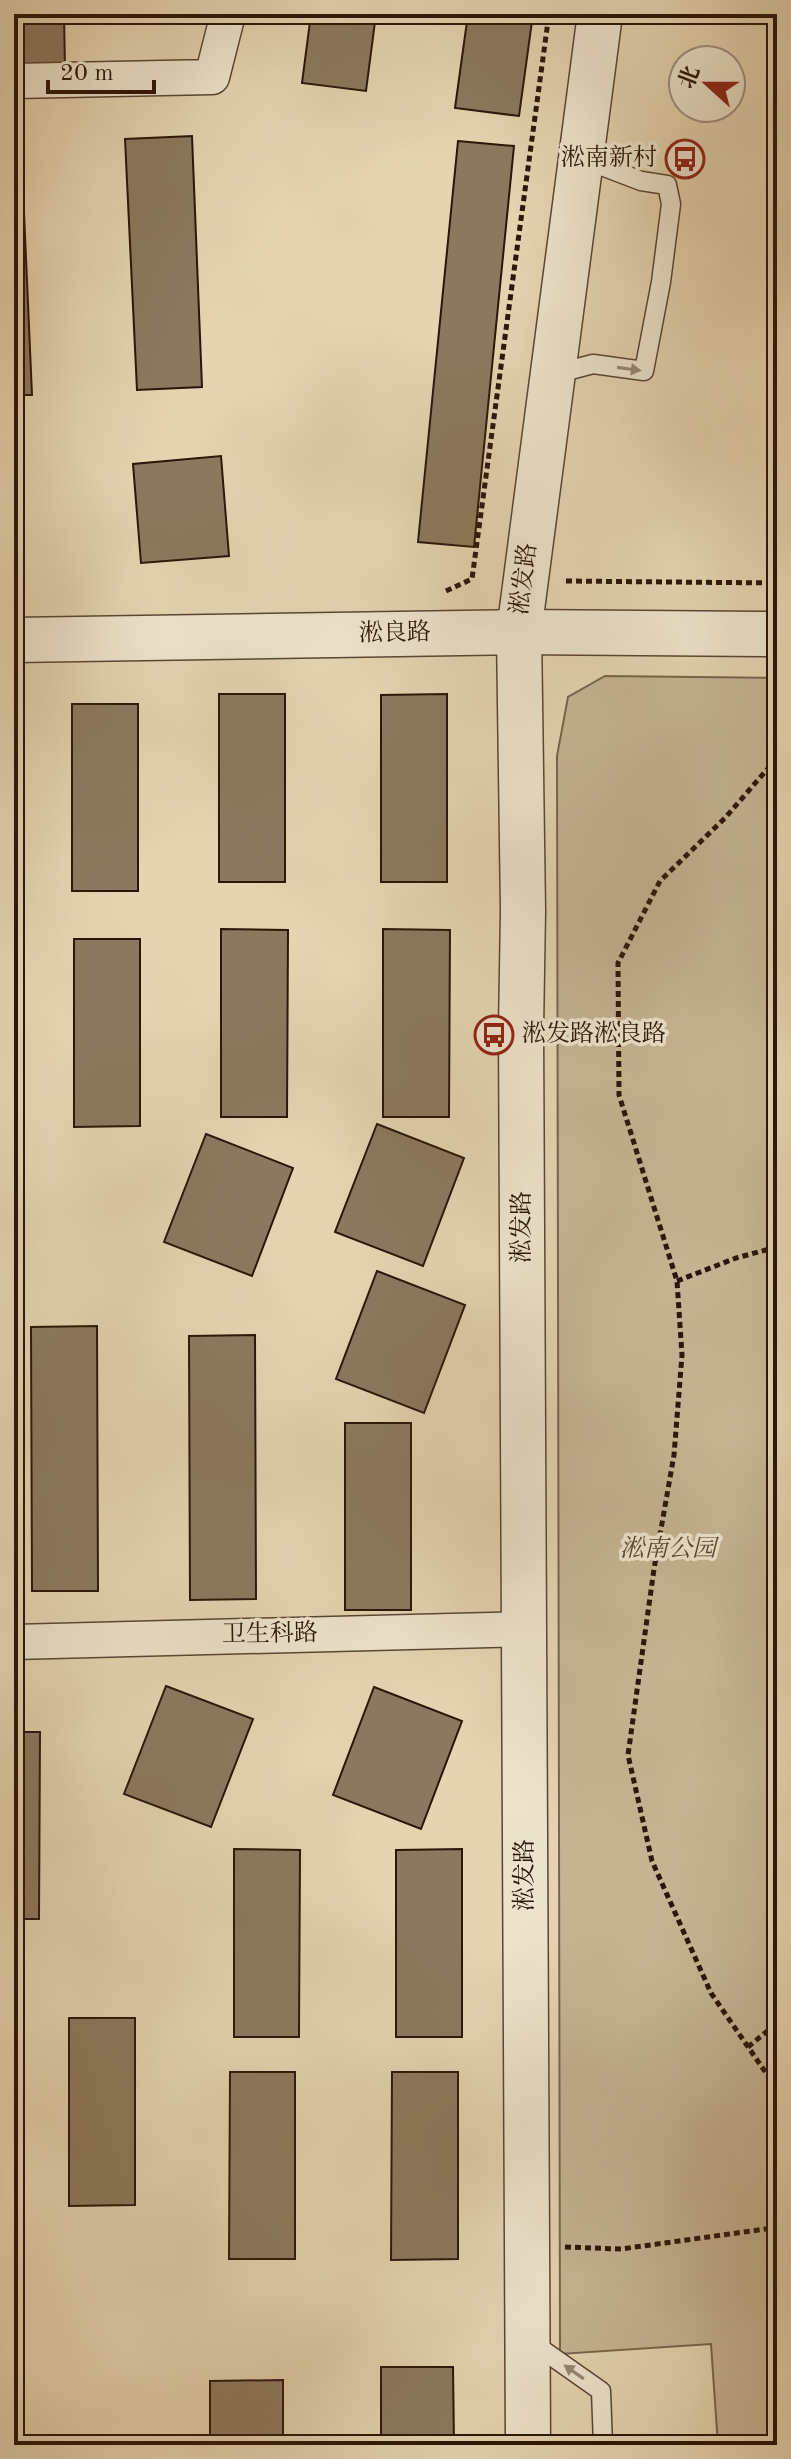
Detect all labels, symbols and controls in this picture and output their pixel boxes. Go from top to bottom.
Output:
scale bar [48,44,154,94]
north arrow [667,44,747,124]
text: 20 m [60,62,114,86]
text: 北 [675,63,704,92]
bus stop icon: 淞南新村 [664,138,706,180]
place label: 淞南新村 [561,144,657,171]
one-way arrow [617,363,642,376]
street label: 淞发路 [506,541,541,616]
street label: 淞良路 [359,618,431,647]
bus stop icon: 淞发路淞良路 [473,1014,515,1056]
place label: 淞发路淞良路 [522,1020,666,1047]
street label: 淞发路 [508,1191,535,1263]
park label: 淞南公园 [620,1535,720,1562]
street label: 卫生科路 [222,1619,318,1648]
street label: 淞发路 [511,1839,538,1911]
one-way arrow [563,2364,584,2380]

